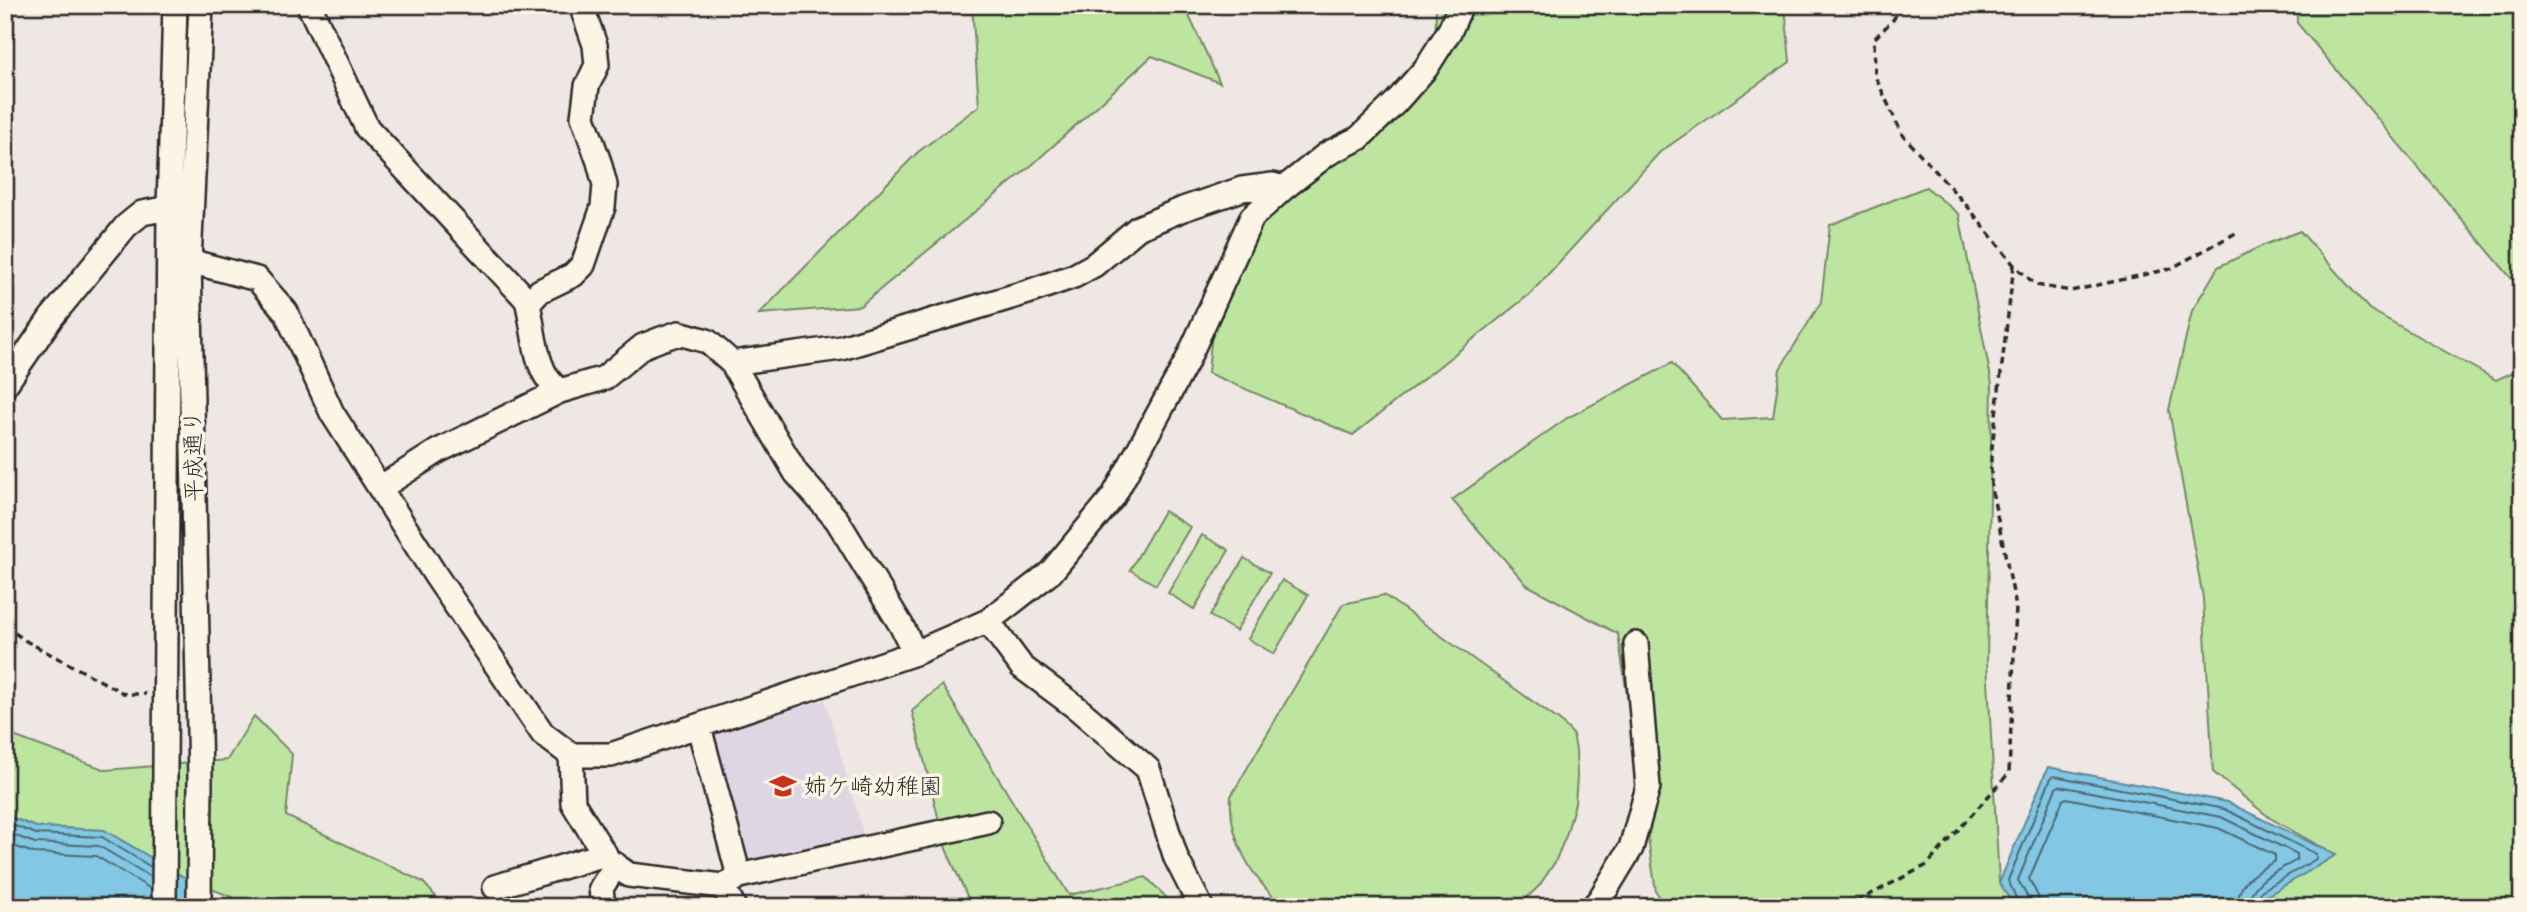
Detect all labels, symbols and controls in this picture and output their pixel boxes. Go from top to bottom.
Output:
street label: 平成通り [176,410,209,502]
place label: 姉ケ崎幼稚園 [804,770,942,801]
school or university icon: 姉ケ崎幼稚園 [768,771,798,801]

